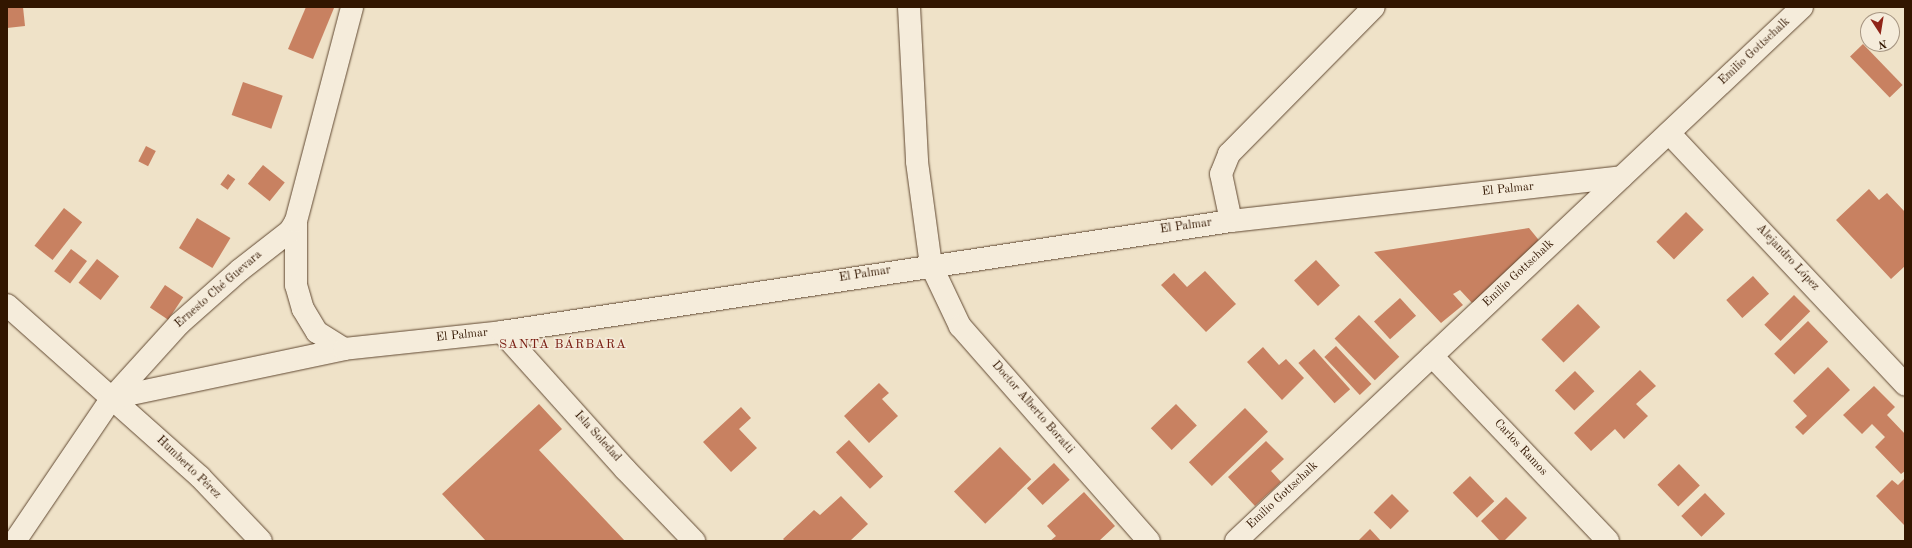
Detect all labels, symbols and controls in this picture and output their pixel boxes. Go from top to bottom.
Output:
north arrow [1860,12,1900,52]
street label: Emilio Gottschalk [1716,15,1794,89]
text: N [1877,37,1888,50]
street label: El Palmar [1481,180,1535,200]
street label: El Palmar [1159,216,1213,238]
street label: Alejandro López [1753,222,1821,294]
street label: Emilio Gottschalk [1480,237,1558,311]
street label: Ernesto Ché Guevara [173,248,265,332]
street label: El Palmar [838,264,892,286]
street label: El Palmar [435,326,489,346]
district label: SANTA BÁRBARA [499,337,627,353]
street label: Doctor Alberto Boratti [988,359,1076,457]
street label: Isla Soledad [571,409,623,465]
street label: Carlos Ramos [1490,417,1550,479]
street label: Humberto Pérez [153,434,223,502]
street label: Emilio Gottschalk [1244,459,1322,533]

